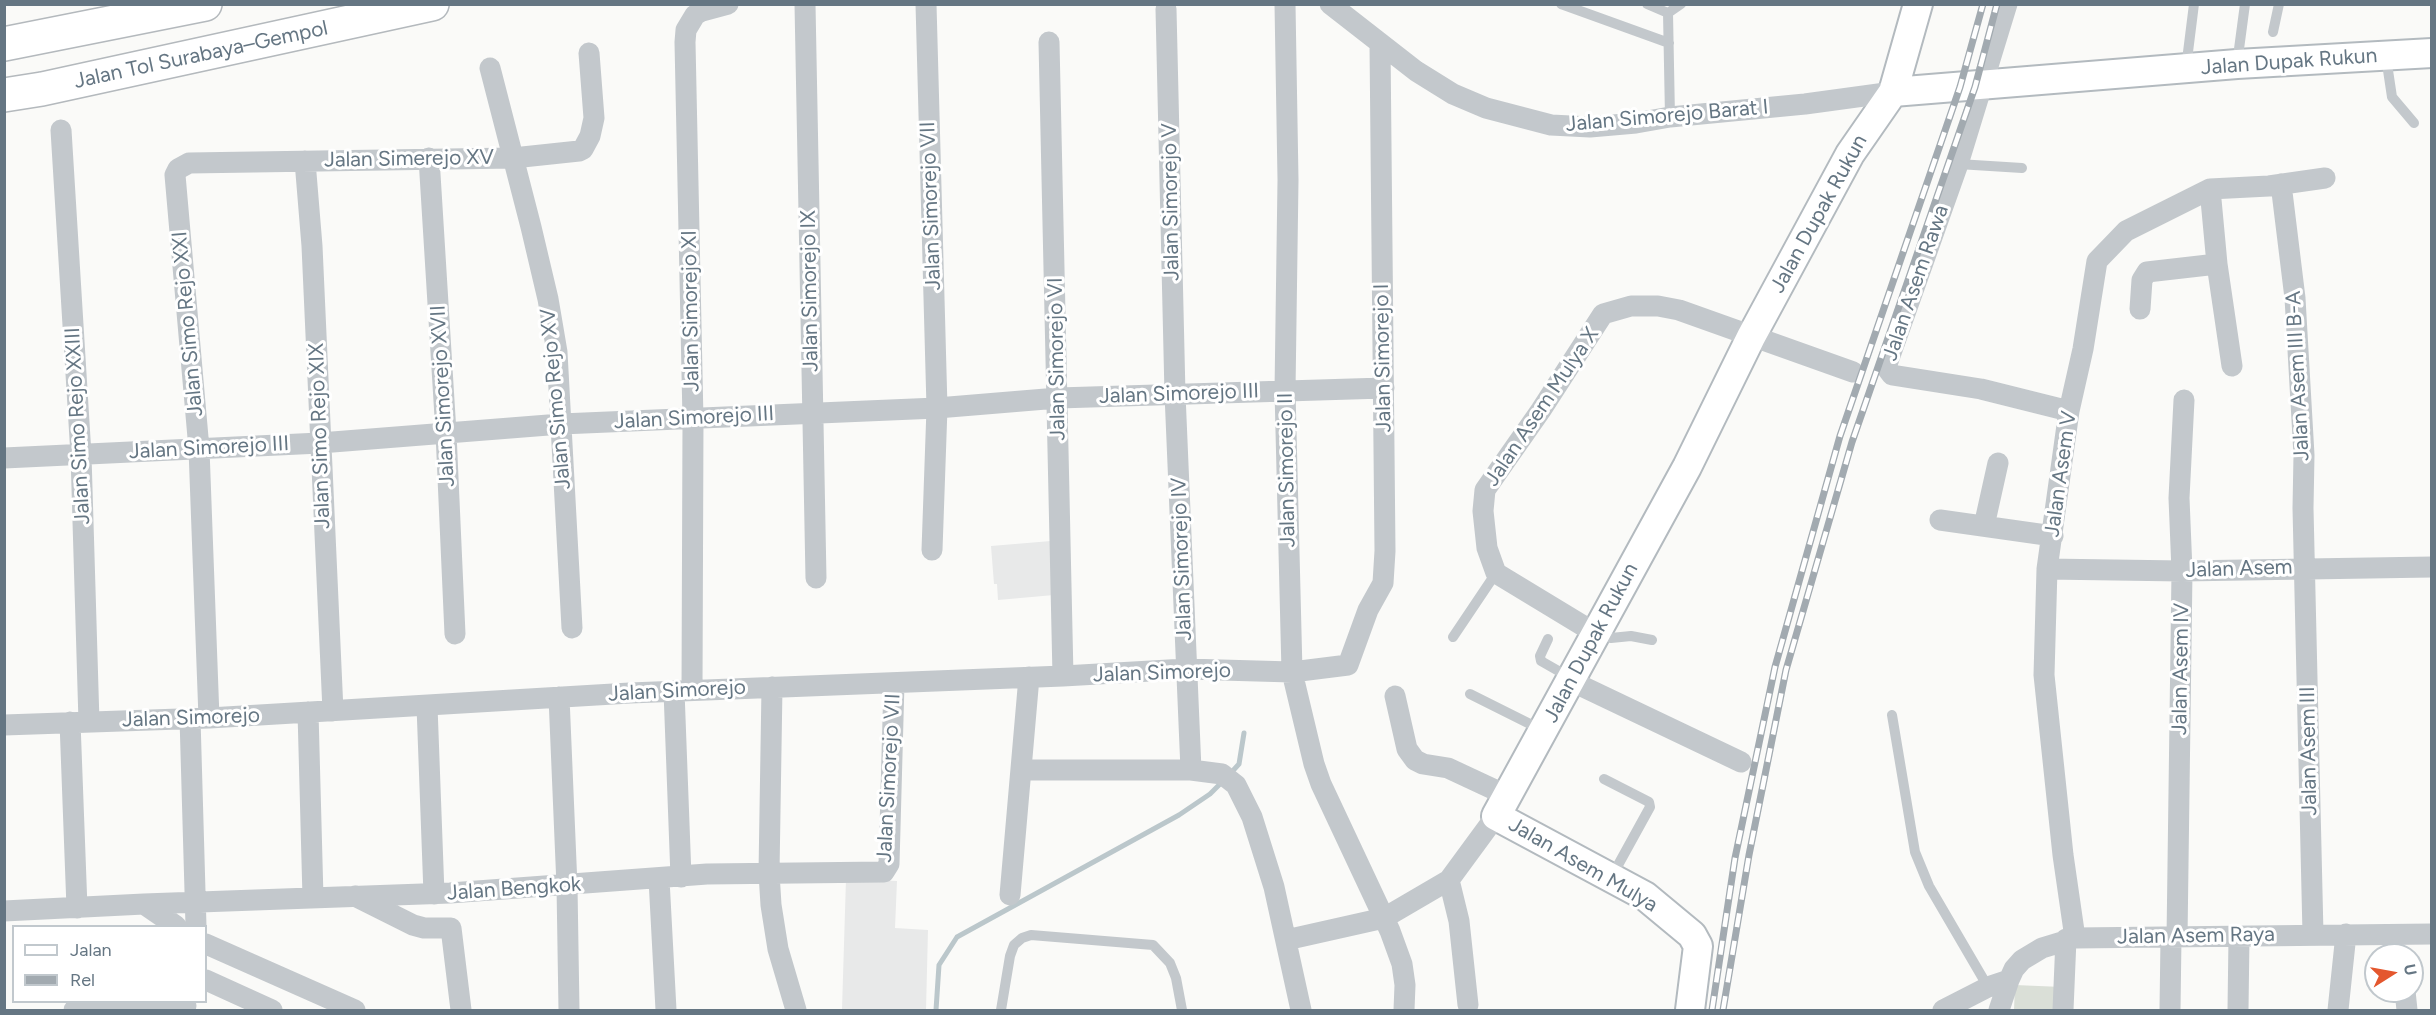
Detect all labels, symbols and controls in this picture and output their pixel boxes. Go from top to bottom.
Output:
street label: Jalan Tol Surabaya–Gempol [72,16,330,94]
street label: Jalan Dupak Rukun [2200,43,2378,81]
street label: Jalan Simorejo Barat I [1565,95,1769,137]
street label: Jalan Simorejo VII [915,121,947,291]
street label: Jalan Simorejo V [1157,123,1185,281]
street label: Jalan Dupak Rukun [1765,131,1873,297]
street label: Jalan Simerejo XV [324,145,494,173]
street label: Jalan Asem Rawa [1878,202,1954,364]
street label: Jalan Simorejo IX [796,210,824,372]
street label: Jalan Simo Rejo XXI [167,230,209,418]
street label: Jalan Simorejo XI [677,230,705,392]
street label: Jalan Simorejo VI [1043,277,1071,441]
street label: Jalan Simorejo I [1369,283,1397,433]
street label: Jalan Asem III B-A [2281,290,2315,462]
street label: Jalan Simorejo XVII [426,304,460,488]
street label: Jalan Simo Rejo XV [536,307,576,491]
street label: Jalan Asem Mulya X [1480,323,1604,491]
street label: Jalan Simo Rejo XXIII [60,327,96,525]
street label: Jalan Simo Rejo XIX [304,343,336,529]
street label: Jalan Simorejo III [1098,379,1260,409]
street label: Jalan Simorejo II [1273,393,1301,547]
street label: Jalan Simorejo III [613,401,775,435]
street label: Jalan Asem V [2040,409,2082,539]
street label: Jalan Simorejo III [128,431,290,465]
street label: Jalan Simorejo IV [1167,477,1197,641]
street label: Jalan Asem [2185,555,2293,583]
street label: Jalan Dupak Rukun [1538,559,1644,727]
street label: Jalan Asem IV [2167,603,2195,735]
street label: Jalan Simorejo [1093,658,1231,688]
street label: Jalan Simorejo [607,675,747,707]
street label: Jalan Asem III [2295,686,2323,816]
street label: Jalan Simorejo VII [872,693,906,863]
street label: Jalan Simorejo [122,703,260,733]
street label: Jalan Asem Mulya [1504,812,1662,918]
street label: Jalan Bengkok [446,872,582,906]
street label: Jalan Asem Raya [2117,922,2275,950]
legend [12,925,207,1003]
text: Jalan [70,939,112,961]
north arrow [2364,943,2424,1003]
text: U [2400,963,2421,977]
text: Rel [70,969,95,991]

